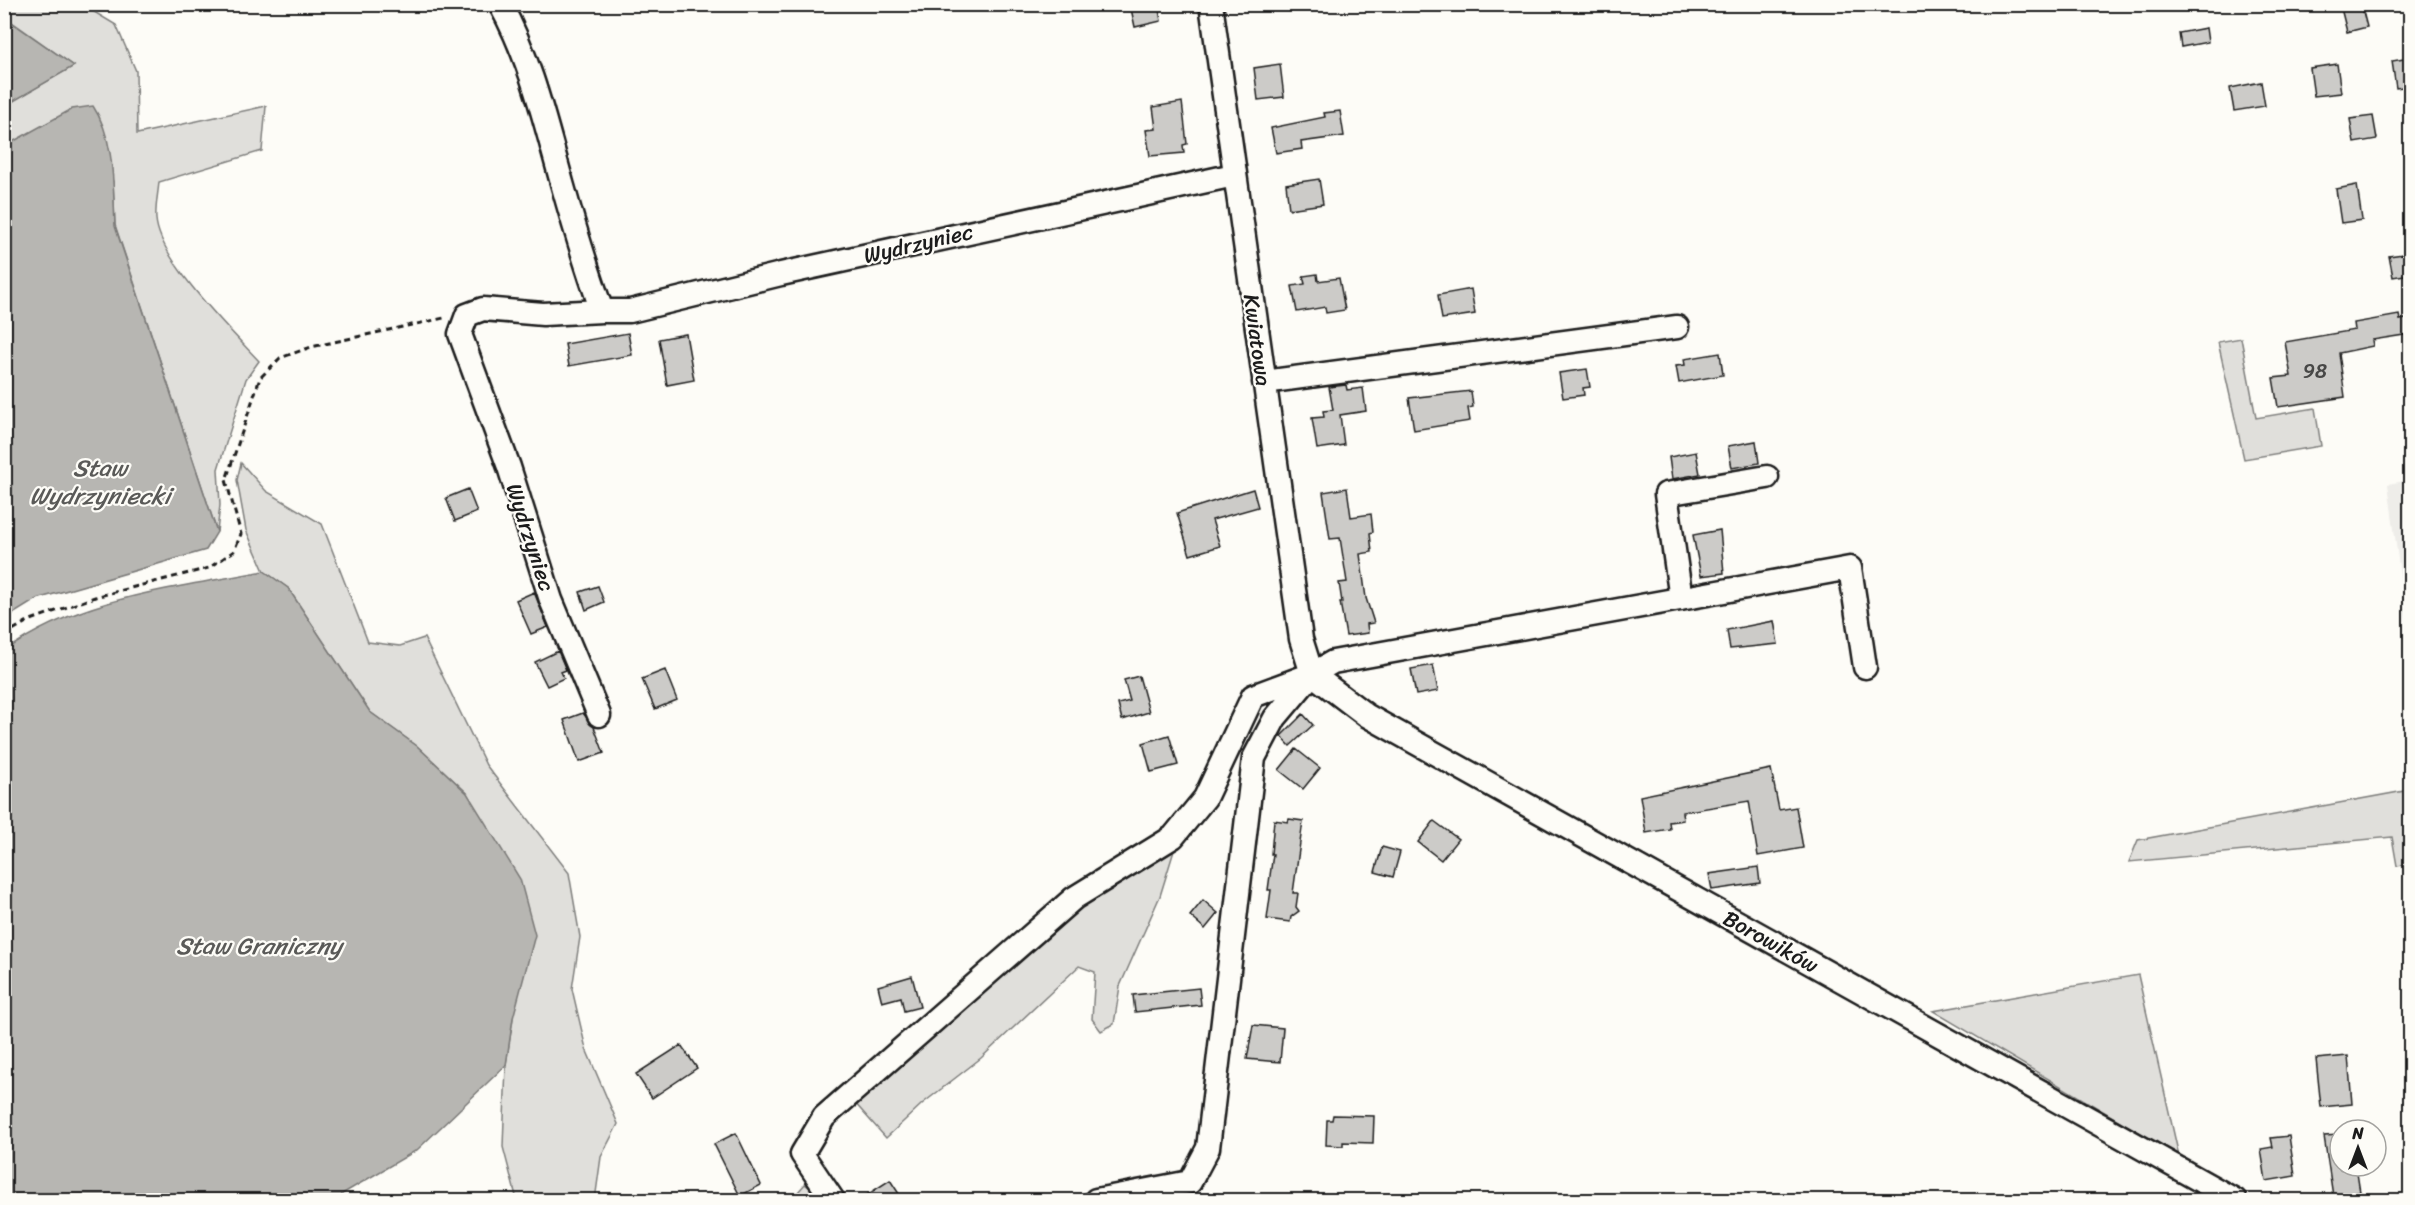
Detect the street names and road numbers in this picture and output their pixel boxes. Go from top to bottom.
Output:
street label: Wydrzyniec [860,212,977,275]
street label: Kwiatowa [1232,292,1283,389]
street label: Wydrzyniec [495,478,566,596]
street label: Borowików [1716,899,1827,984]

